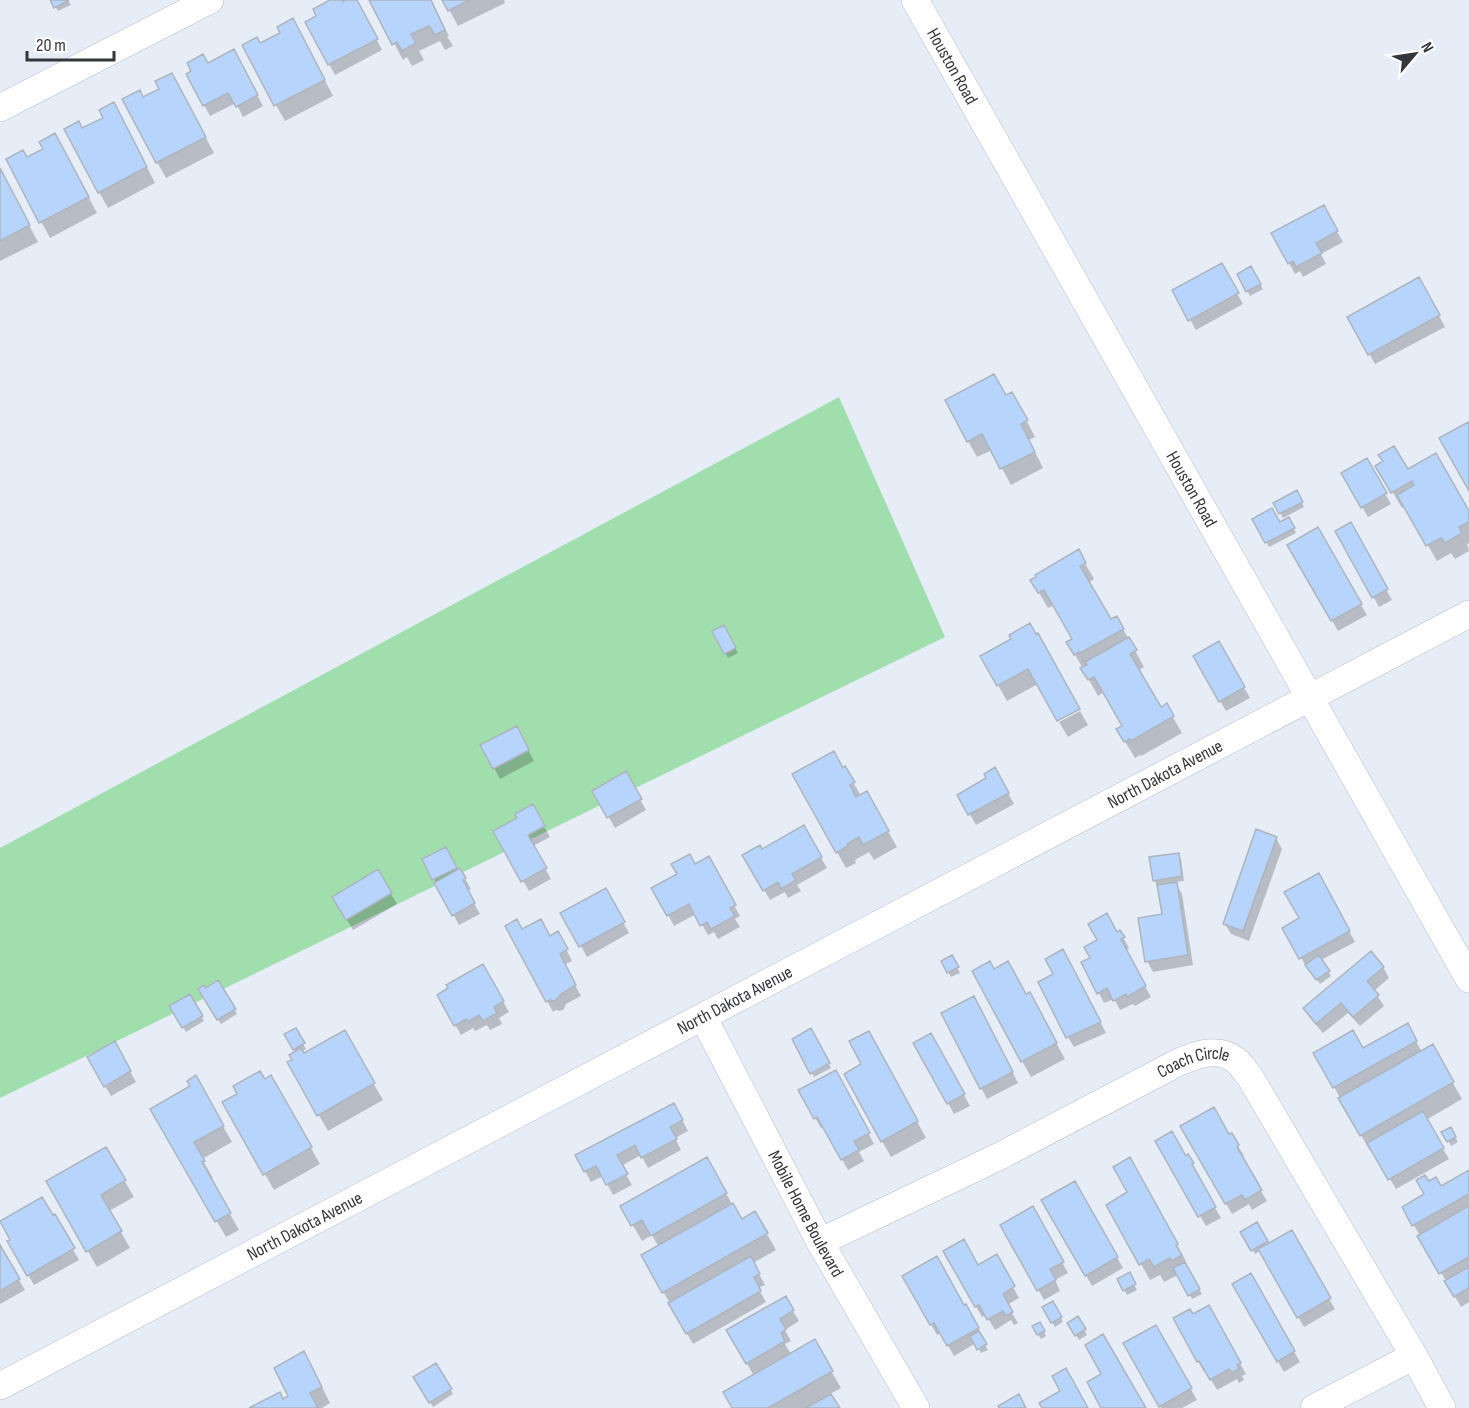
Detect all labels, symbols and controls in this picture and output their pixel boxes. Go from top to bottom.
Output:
scale bar [27,24,114,62]
north arrow [1385,24,1445,84]
street label: Houston Road [922,25,982,108]
text: 20 m [36,35,66,56]
text: N [1416,39,1437,56]
street label: Houston Road [1162,448,1221,531]
street label: North Dakota Avenue [1104,735,1226,813]
street label: North Dakota Avenue [674,961,796,1039]
street label: Coach Circle [1154,1043,1233,1083]
street label: Mobile Home Boulevard [763,1147,848,1281]
street label: North Dakota Avenue [244,1188,366,1265]

